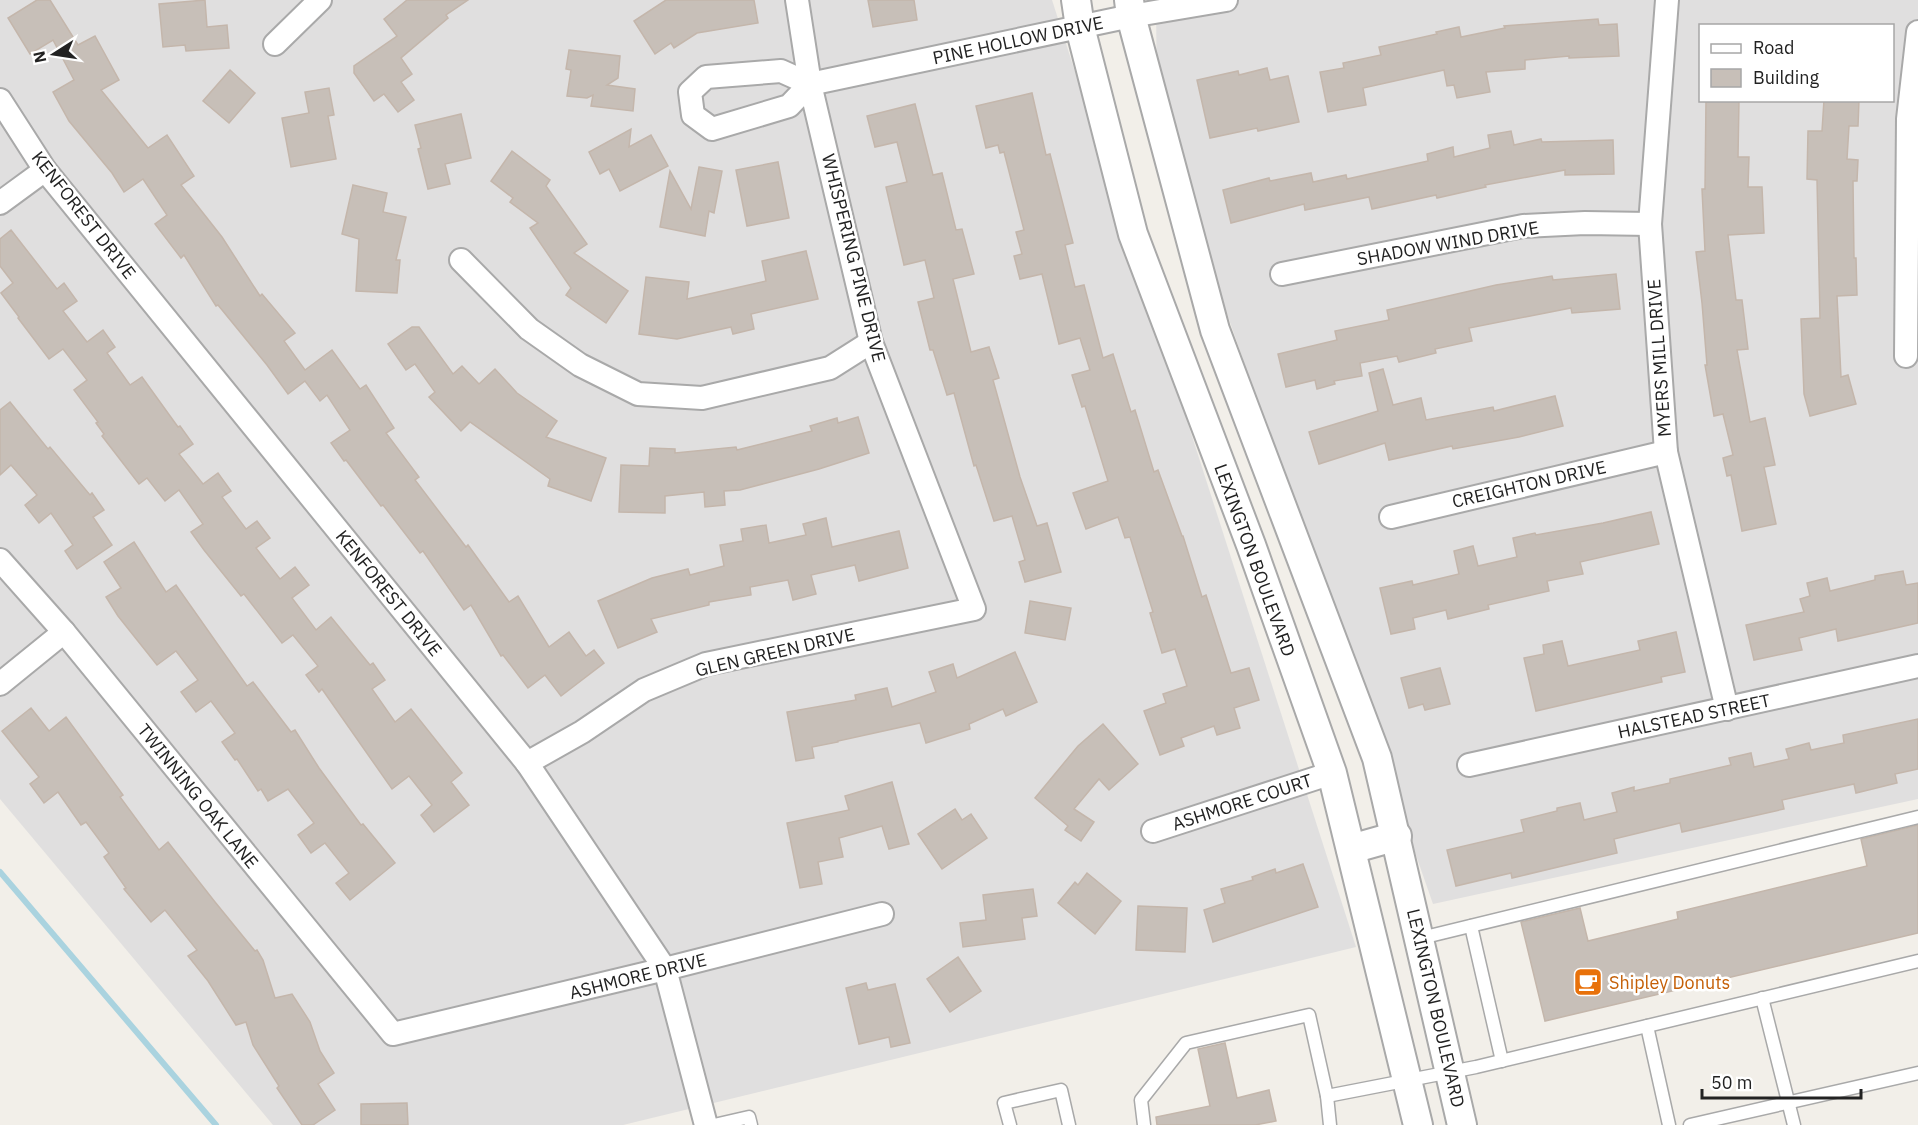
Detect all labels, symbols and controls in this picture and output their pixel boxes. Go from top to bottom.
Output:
street label: PINE HOLLOW DRIVE [931,11,1105,69]
north arrow [24,24,84,84]
legend [1699,24,1894,102]
text: Road [1753,36,1794,59]
text: N [28,49,50,65]
text: Building [1753,66,1820,89]
street label: KENFOREST DRIVE [27,146,141,284]
street label: WHISPERING PINE DRIVE [817,151,891,365]
street label: SHADOW WIND DRIVE [1355,216,1541,270]
street label: MYERS MILL DRIVE [1642,278,1676,438]
street label: CREIGHTON DRIVE [1450,455,1608,513]
street label: LEXINGTON BOULEVARD [1209,461,1301,659]
street label: KENFOREST DRIVE [331,525,447,661]
street label: GLEN GREEN DRIVE [693,622,857,682]
street label: HALSTEAD STREET [1616,689,1772,743]
street label: TWINNING OAK LANE [133,719,263,873]
street label: ASHMORE COURT [1169,769,1315,835]
street label: LEXINGTON BOULEVARD [1402,906,1470,1110]
street label: ASHMORE DRIVE [567,948,709,1004]
cafe icon: Shipley Donuts [1572,966,1604,998]
place label: Shipley Donuts [1609,971,1730,994]
scale bar [1702,1062,1861,1100]
text: 50 m [1711,1071,1753,1094]

